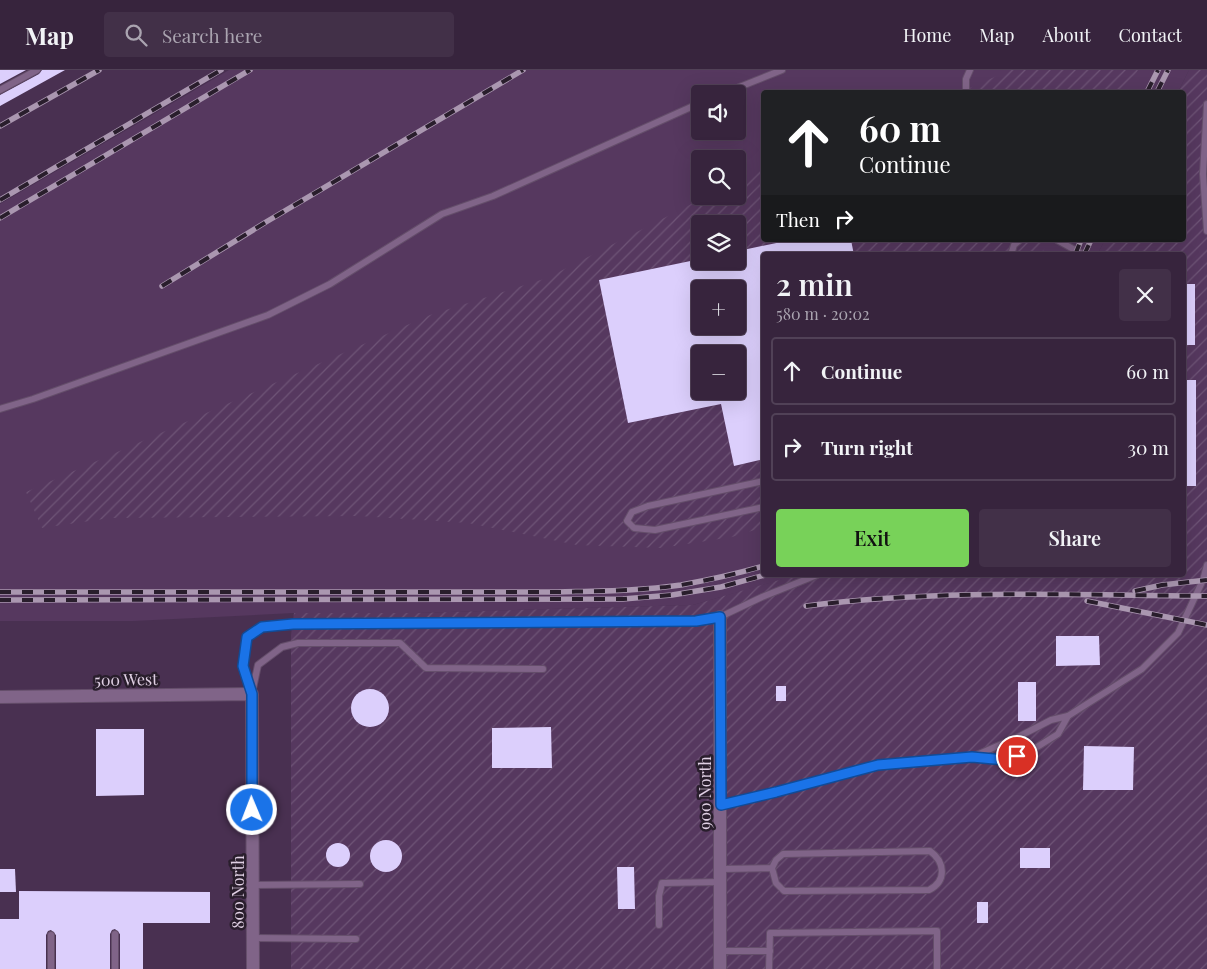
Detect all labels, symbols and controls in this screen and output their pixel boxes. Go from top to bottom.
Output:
search box [104,12,454,57]
text: Map [25,19,74,51]
icon: search [122,21,150,49]
text: Search here [162,22,262,48]
text: Home [903,23,951,47]
text: Map [979,23,1014,47]
text: About [1042,23,1091,47]
text: Contact [1119,23,1182,47]
map controls [691,85,746,400]
button: sound [691,85,746,140]
text: 60 m [859,104,941,151]
icon: ahead [776,110,841,175]
text: Continue [859,149,951,179]
button: search [691,150,746,205]
icon: right [830,205,858,233]
text: Then [776,206,820,232]
button: layers [691,215,746,270]
text: 2 min [776,264,853,304]
button: close [1119,269,1171,321]
button: + [691,280,746,335]
text: 580 m · 20:02 [776,303,870,324]
button: − [691,345,746,400]
icon: ahead [778,357,806,385]
text: Continue [821,358,902,384]
text: 60 m [1126,358,1169,384]
icon: right [778,433,806,461]
text: Turn right [821,434,913,460]
text: 30 m [1127,434,1169,460]
button: Exit [776,509,969,567]
button: Share [979,509,1171,567]
street label: 500 West [94,668,158,690]
pin [996,735,1038,777]
icon: arrive [1003,742,1031,770]
street label: 900 North [694,756,715,830]
position arrow [225,783,277,835]
street label: 800 North [227,855,248,929]

